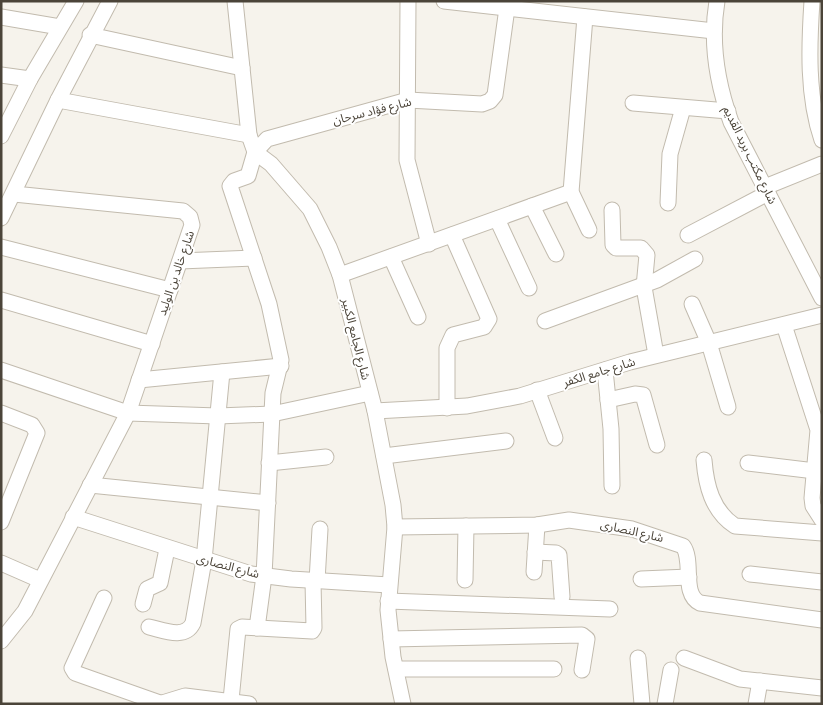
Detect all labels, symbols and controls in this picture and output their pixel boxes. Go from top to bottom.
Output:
street label: شارع فؤاد سرحان [330,92,413,130]
street label: شارع مكتب بريد القديم [718,102,783,207]
street label: شارع خالد بن الوليد [152,228,199,318]
street label: شارع الجامع الكبير [337,295,376,382]
street label: شارع جامع الكفر [559,352,637,392]
street label: شارع النصارى [599,514,666,547]
street label: شارع النصارى [195,548,262,583]

